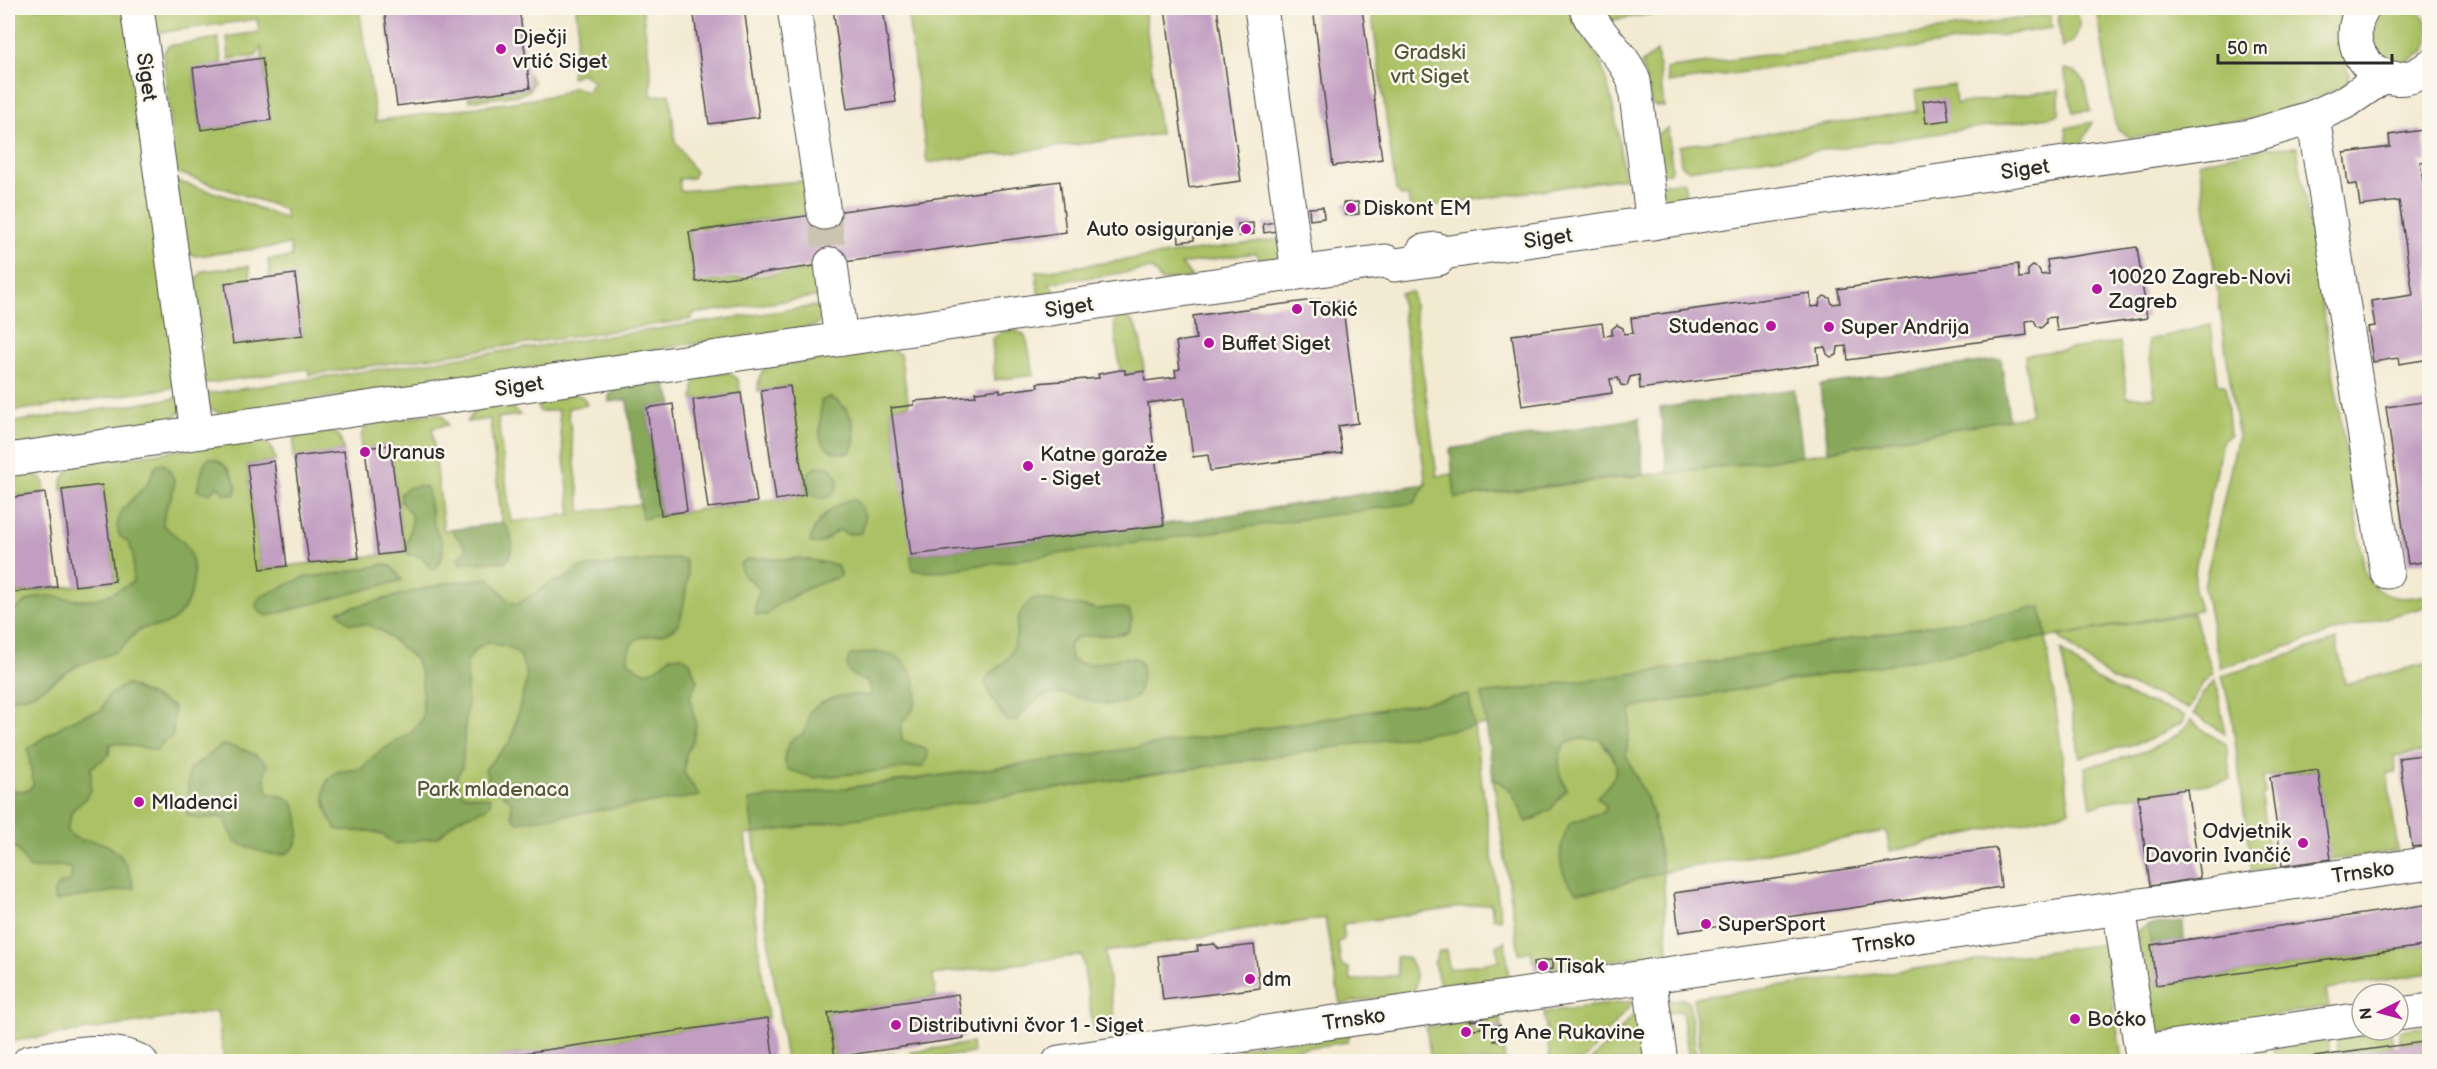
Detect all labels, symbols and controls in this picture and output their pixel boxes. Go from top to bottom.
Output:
place label: Dječji vrtić Siget [512,25,608,74]
scale bar [2218,27,2392,65]
text: 50 m [2227,38,2268,59]
park label: Gradski vrt Siget [1390,40,1470,89]
marker: Dječji vrtić Siget [494,42,508,56]
street label: Siget [131,51,162,103]
street label: Siget [1999,154,2051,185]
place label: Diskont EM [1363,196,1471,221]
marker: Diskont EM [1344,201,1358,215]
place label: Auto osiguranje [1087,217,1234,242]
marker: Auto osiguranje [1239,222,1253,236]
street label: Siget [1522,223,1574,254]
place label: 10020 Zagreb-Novi Zagreb [2108,265,2291,314]
marker: 10020 Zagreb-Novi Zagreb [2090,282,2104,296]
street label: Siget [1043,292,1095,323]
place label: Tokić [1309,297,1358,322]
marker: Tokić [1290,302,1304,316]
place label: Studenac [1669,314,1759,339]
place label: Super Andrija [1841,315,1969,340]
marker: Studenac [1764,319,1778,333]
marker: Super Andrija [1822,320,1836,334]
place label: Buffet Siget [1221,331,1331,356]
marker: Buffet Siget [1202,336,1216,350]
street label: Siget [493,371,545,402]
place label: Uranus [377,440,445,465]
place label: Katne garaže - Siget [1040,442,1167,491]
marker: Uranus [358,445,372,459]
marker: Katne garaže - Siget [1021,459,1035,473]
park label: Park mladenaca [417,777,569,802]
place label: Mladenci [151,790,238,815]
marker: Mladenci [132,795,146,809]
place label: Odvjetnik Davorin Ivančić [2145,819,2292,868]
marker: Odvjetnik Davorin Ivančić [2296,836,2310,850]
street label: Trnsko [2330,856,2396,889]
place label: SuperSport [1718,912,1826,937]
marker: SuperSport [1699,917,1713,931]
street label: Trnsko [1851,926,1917,959]
place label: Tisak [1555,954,1605,979]
marker: Tisak [1536,959,1550,973]
place label: dm [1262,967,1291,992]
marker: dm [1243,972,1257,986]
north arrow [2350,982,2410,1042]
street label: Trnsko [1321,1003,1387,1036]
text: N [2356,1006,2377,1020]
place label: Boćko [2087,1007,2147,1032]
marker: Boćko [2068,1012,2082,1026]
place label: Distributivni čvor 1 - Siget [908,1013,1145,1038]
marker: Distributivni čvor 1 - Siget [889,1018,903,1032]
place label: Trg Ane Rukavine [1478,1020,1645,1045]
marker: Trg Ane Rukavine [1459,1025,1473,1039]

